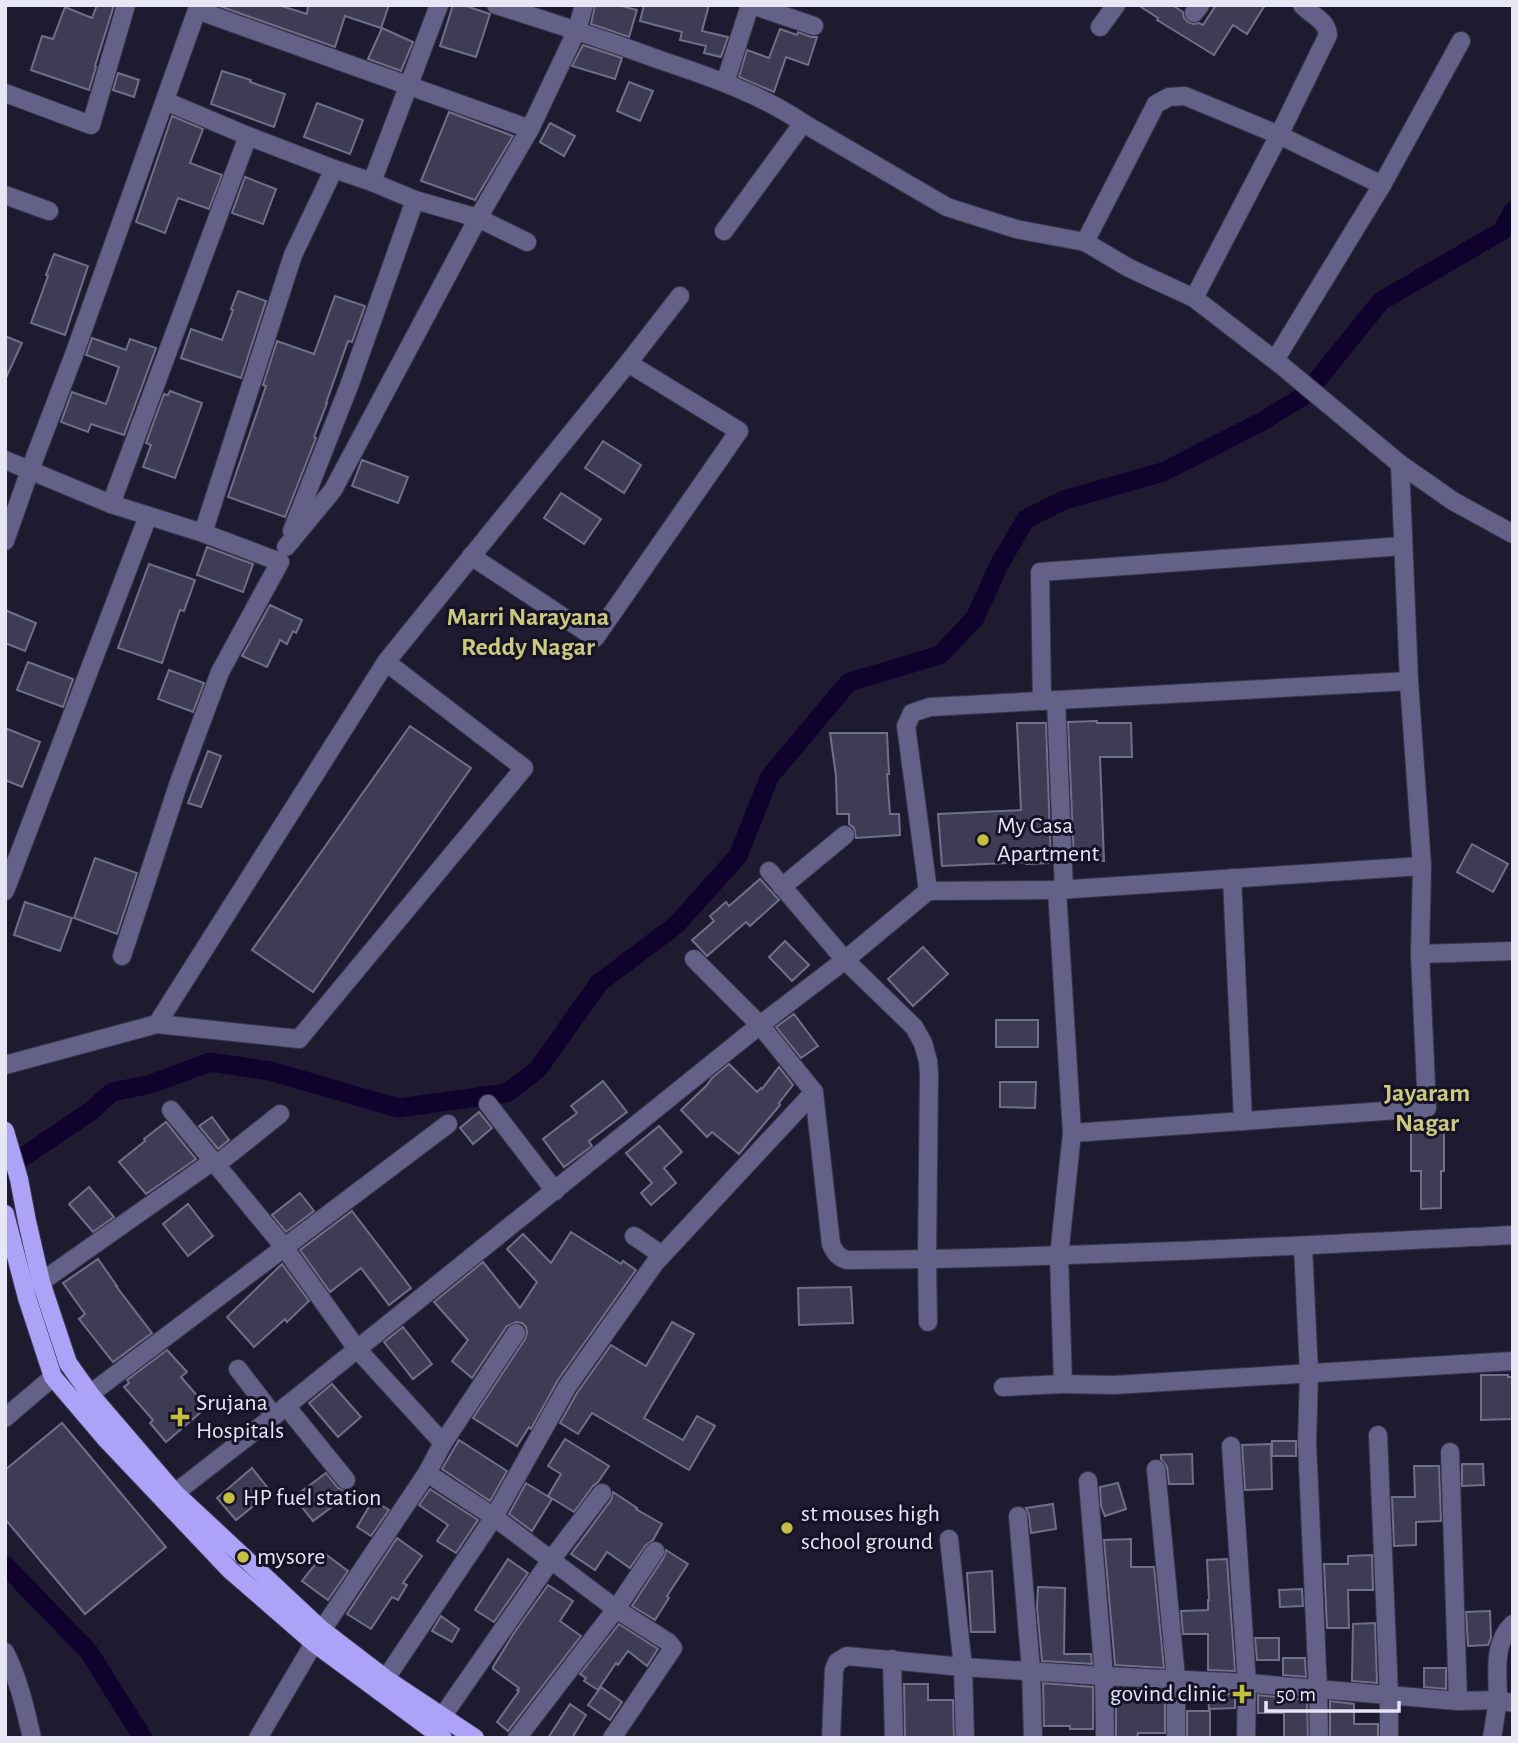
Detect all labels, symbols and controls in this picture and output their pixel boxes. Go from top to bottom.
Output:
district label: Marri Narayana Reddy Nagar [447,604,609,660]
place label: My Casa Apartment [997,814,1100,866]
marker: My Casa Apartment [975,832,991,848]
district label: Jayaram Nagar [1384,1080,1470,1136]
place label: Srujana Hospitals [196,1391,284,1443]
marker: Srujana Hospitals [170,1407,190,1427]
place label: HP fuel station [243,1486,381,1510]
marker: HP fuel station [221,1490,237,1506]
place label: st mouses high school ground [801,1502,940,1554]
marker: st mouses high school ground [779,1520,795,1536]
place label: mysore [257,1545,325,1569]
marker: mysore [235,1549,251,1565]
scale bar [1266,1670,1399,1714]
place label: govind clinic [1110,1682,1226,1706]
marker: govind clinic [1232,1684,1252,1704]
text: 50 m [1276,1684,1316,1705]

